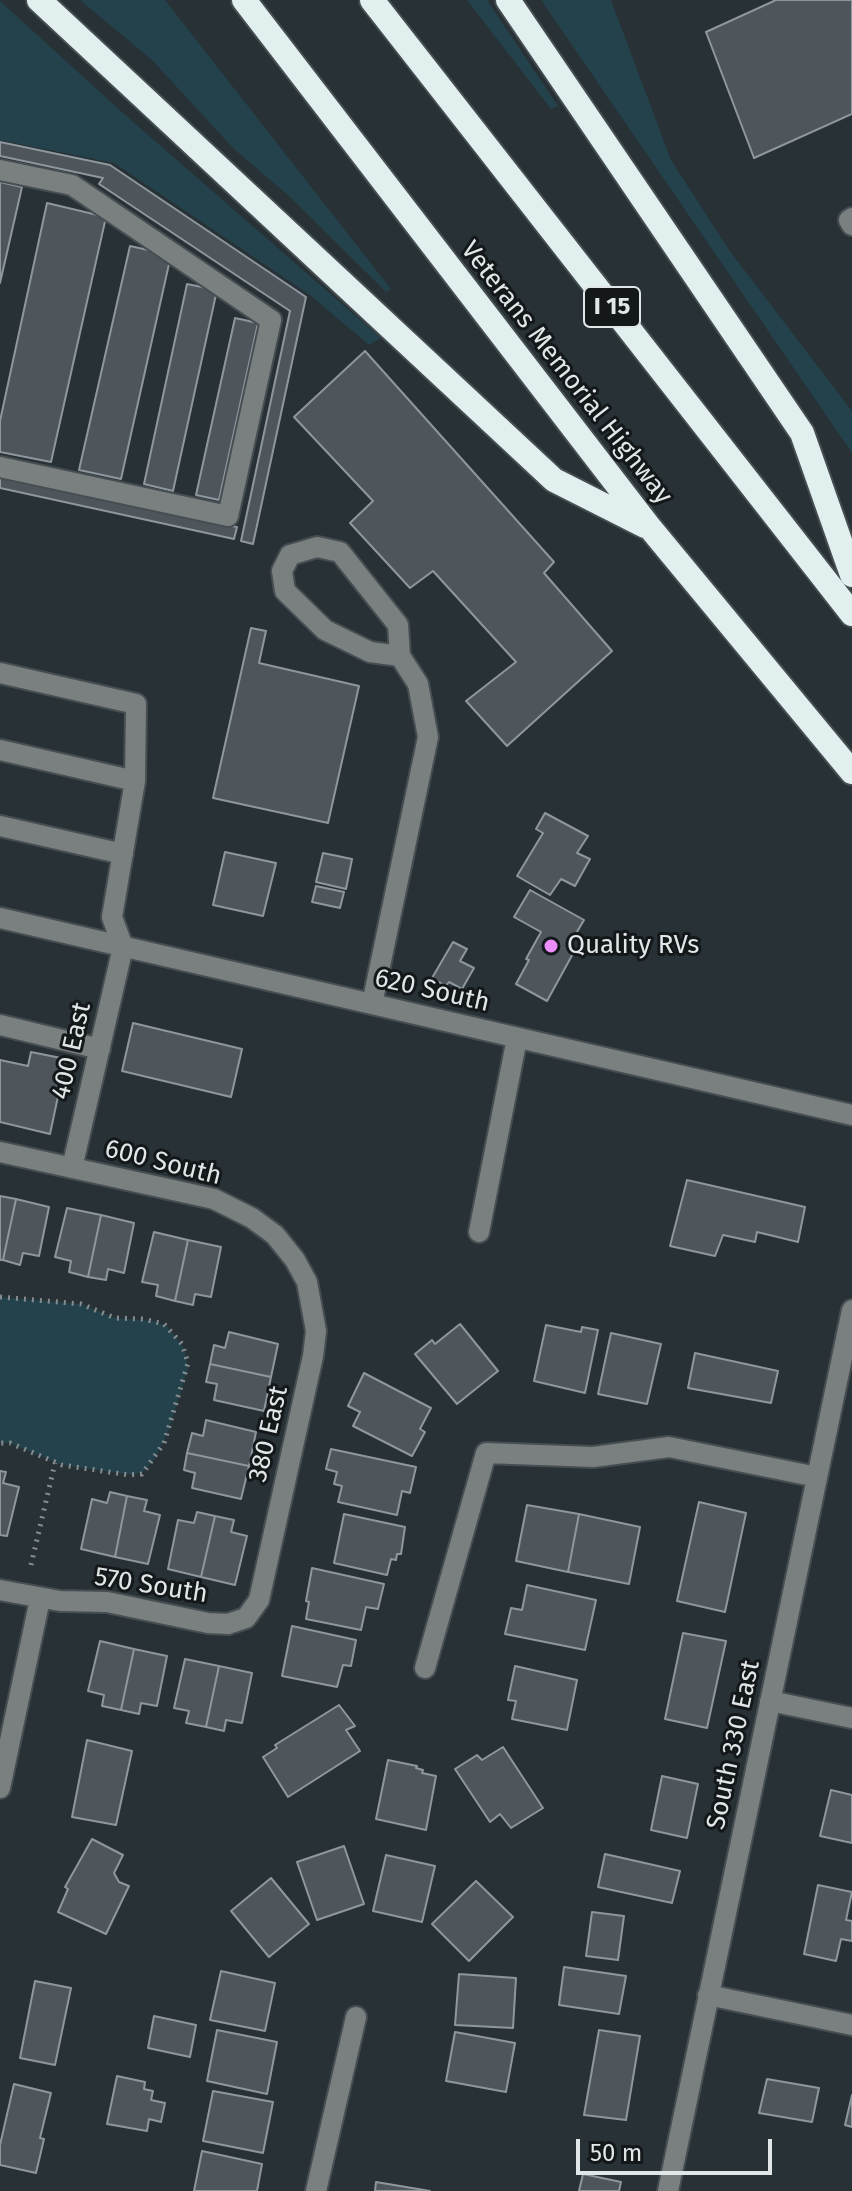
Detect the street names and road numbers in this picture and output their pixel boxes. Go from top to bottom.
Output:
street label: Veterans Memorial Highway [454,235,678,511]
road number: I 15 [584,287,640,327]
street label: 620 South [372,963,492,1019]
street label: 400 East [46,999,98,1103]
street label: 600 South [102,1133,224,1193]
street label: 380 East [243,1383,295,1485]
street label: 570 South [92,1562,210,1610]
street label: South 330 East [701,1657,767,1833]

